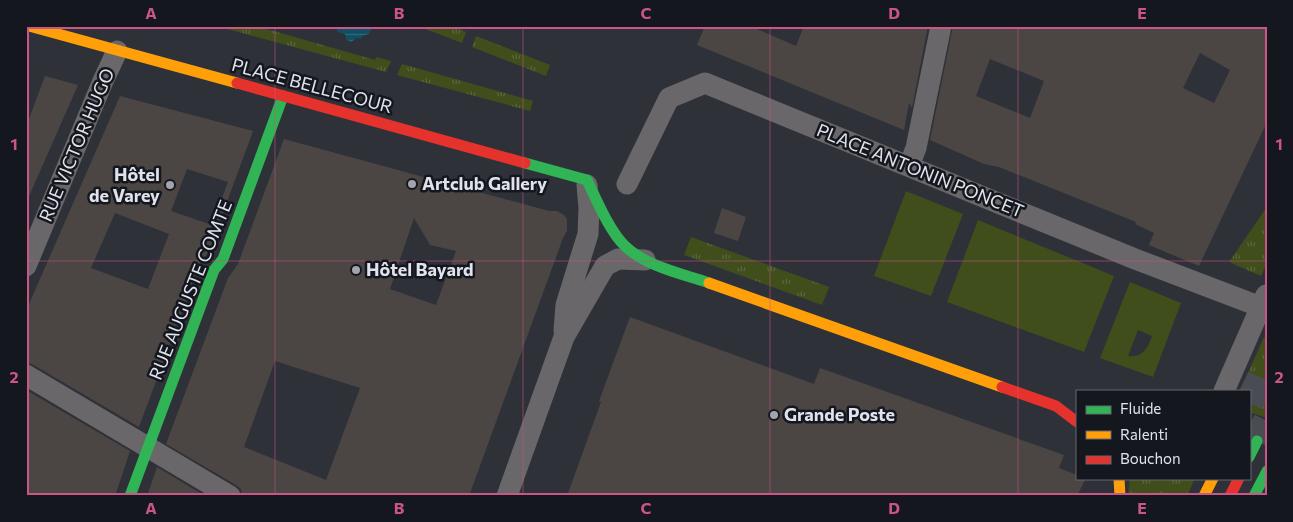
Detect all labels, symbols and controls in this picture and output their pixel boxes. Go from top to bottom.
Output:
text: A [145,3,157,22]
text: B [394,3,405,22]
text: C [641,3,652,22]
text: D [888,3,900,22]
text: E [1137,3,1147,22]
street label: PLACE BELLECOUR [229,53,395,117]
street label: RUE VICTOR HUGO [34,65,118,225]
street label: PLACE ANTONIN PONCET [814,118,1027,222]
text: 1 [10,134,18,153]
text: 1 [1275,134,1283,153]
place label: Hôtel de Varey [89,163,160,206]
place label: Artclub Gallery [422,172,547,194]
marker: Artclub Gallery [406,178,418,190]
marker: Hôtel de Varey [164,179,176,191]
street label: RUE AUGUSTE COMTE [144,197,236,383]
place label: Hôtel Bayard [366,258,474,280]
marker: Hôtel Bayard [350,264,362,276]
text: 2 [9,367,19,386]
text: 2 [1274,367,1284,386]
legend [1076,390,1250,480]
text: Fluide [1120,399,1161,417]
place label: Grande Poste [784,403,895,425]
marker: Grande Poste [768,409,780,421]
text: Ralenti [1120,425,1168,443]
text: Bouchon [1120,449,1181,467]
text: A [145,498,157,517]
text: B [394,498,405,517]
text: C [641,498,652,517]
text: D [888,498,900,517]
text: E [1137,498,1147,517]

